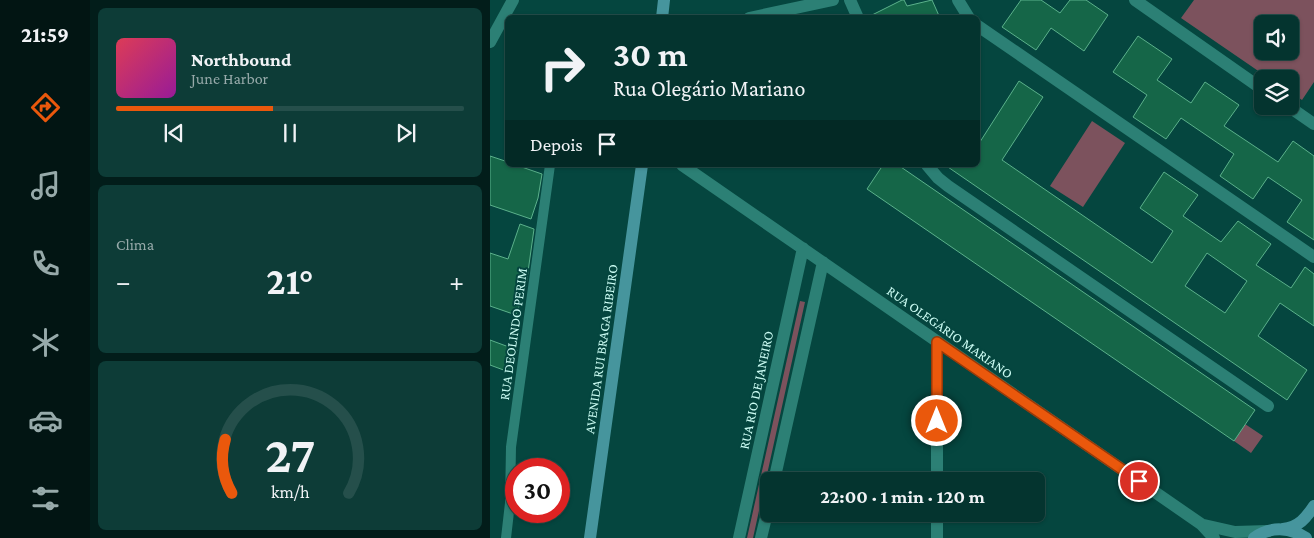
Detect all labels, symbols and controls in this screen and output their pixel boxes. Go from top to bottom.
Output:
map controls [1254,15,1299,115]
button: sound [1254,15,1299,60]
text: 21:59 [21,22,69,47]
icon: right [530,35,595,100]
text: 30 m [613,35,688,74]
text: Northbound [191,49,291,70]
text: June Harbor [191,70,268,87]
button: layers [1254,70,1299,115]
text: Rua Olegário Mariano [613,76,805,101]
icon: directions [28,90,63,125]
icon: previous [160,119,188,147]
icon: pause [276,119,304,147]
icon: next [392,119,420,147]
icon: arrive [593,130,621,158]
text: Depois [530,134,583,155]
icon: music [28,168,63,203]
text: Clima [116,236,154,253]
icon: phone [28,246,63,281]
text: 21° [266,260,314,302]
street label: AVENIDA RUI BRAGA RIBEIRO [581,263,621,435]
text: − [116,266,131,297]
text: + [449,266,464,297]
street label: RUA DEOLINDO PERIM [496,267,530,401]
street label: RUA OLEGÁRIO MARIANO [884,282,1016,382]
icon: climate [28,325,63,360]
street label: RUA RIO DE JANEIRO [736,329,776,451]
position arrow [910,394,962,446]
icon: car [28,403,63,438]
text: 27 [265,425,315,483]
speed limit sign: 30 [505,458,570,523]
pin [1118,460,1160,502]
icon: arrive [1125,467,1153,495]
icon: filters [28,481,63,516]
text: km/h [271,482,310,502]
text: 22:00 · 1 min · 120 m [820,486,985,507]

